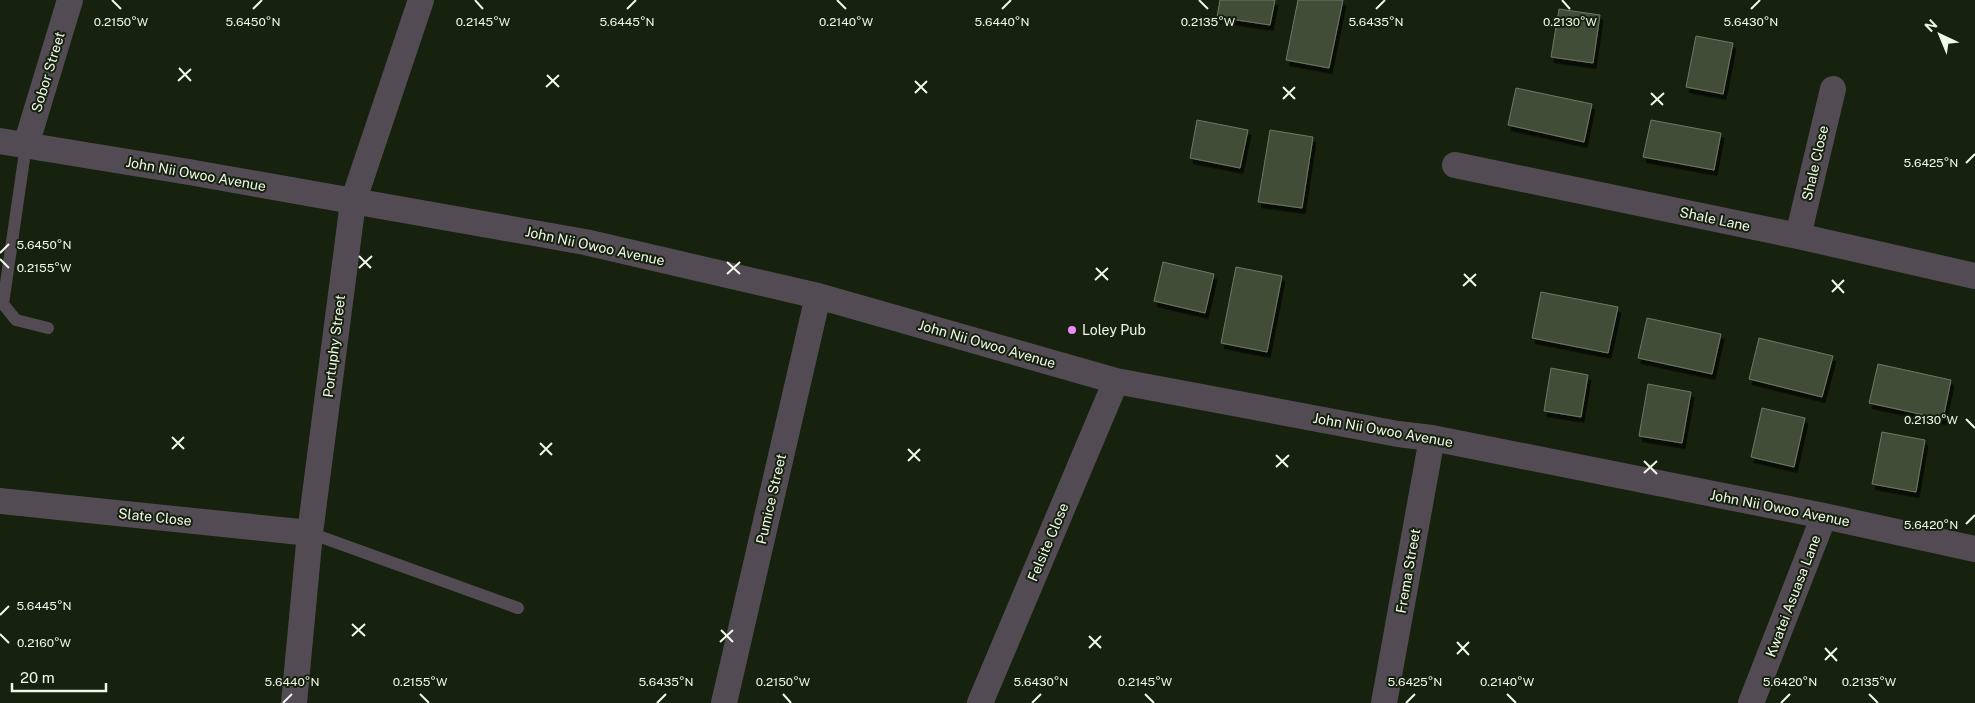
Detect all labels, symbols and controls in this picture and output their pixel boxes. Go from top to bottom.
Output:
north arrow [1915,10,1965,60]
text: 0.2150°W [94,15,149,29]
text: 5.6450°N [226,15,280,29]
text: 0.2145°W [456,15,511,29]
text: 5.6445°N [599,15,655,29]
text: 0.2140°W [819,15,874,29]
text: 5.6440°N [975,15,1029,29]
text: 0.2135°W [1181,15,1236,29]
text: 5.6435°N [1348,15,1404,29]
text: 0.2130°W [1543,15,1598,29]
text: 5.6430°N [1724,15,1778,29]
text: N [1921,16,1940,35]
street label: Sobor Street [28,30,68,114]
street label: Shale Close [1799,124,1831,202]
street label: John Nii Owoo Avenue [125,154,267,194]
text: 5.6425°N [1904,156,1958,170]
street label: Shale Lane [1678,204,1752,234]
street label: John Nii Owoo Avenue [524,223,666,269]
text: 5.6450°N [17,238,71,252]
text: 0.2155°W [17,261,72,275]
street label: Portuphy Street [320,294,348,398]
street label: John Nii Owoo Avenue [916,317,1058,371]
place label: Loley Pub [1082,322,1146,338]
marker: Loley Pub [1066,324,1078,336]
street label: John Nii Owoo Avenue [1312,410,1454,450]
text: 0.2130°W [1904,413,1959,427]
street label: Pumice Street [753,452,789,546]
street label: John Nii Owoo Avenue [1709,487,1851,529]
street label: Felsite Close [1024,500,1072,584]
street label: Slate Close [117,505,193,529]
text: 5.6420°N [1904,518,1958,532]
street label: Frema Street [1393,527,1423,615]
street label: Kwatei Asuasa Lane [1762,533,1824,659]
text: 5.6445°N [16,599,72,613]
text: 0.2160°W [17,636,72,650]
scale bar [12,660,106,692]
text: 20 m [20,669,55,686]
text: 5.6440°N [265,675,319,689]
text: 0.2155°W [393,675,448,689]
text: 5.6435°N [638,675,694,689]
text: 0.2150°W [756,675,811,689]
text: 5.6430°N [1014,675,1068,689]
text: 0.2145°W [1118,675,1173,689]
text: 5.6425°N [1388,675,1442,689]
text: 0.2140°W [1480,675,1535,689]
text: 5.6420°N [1763,675,1817,689]
text: 0.2135°W [1842,675,1897,689]

